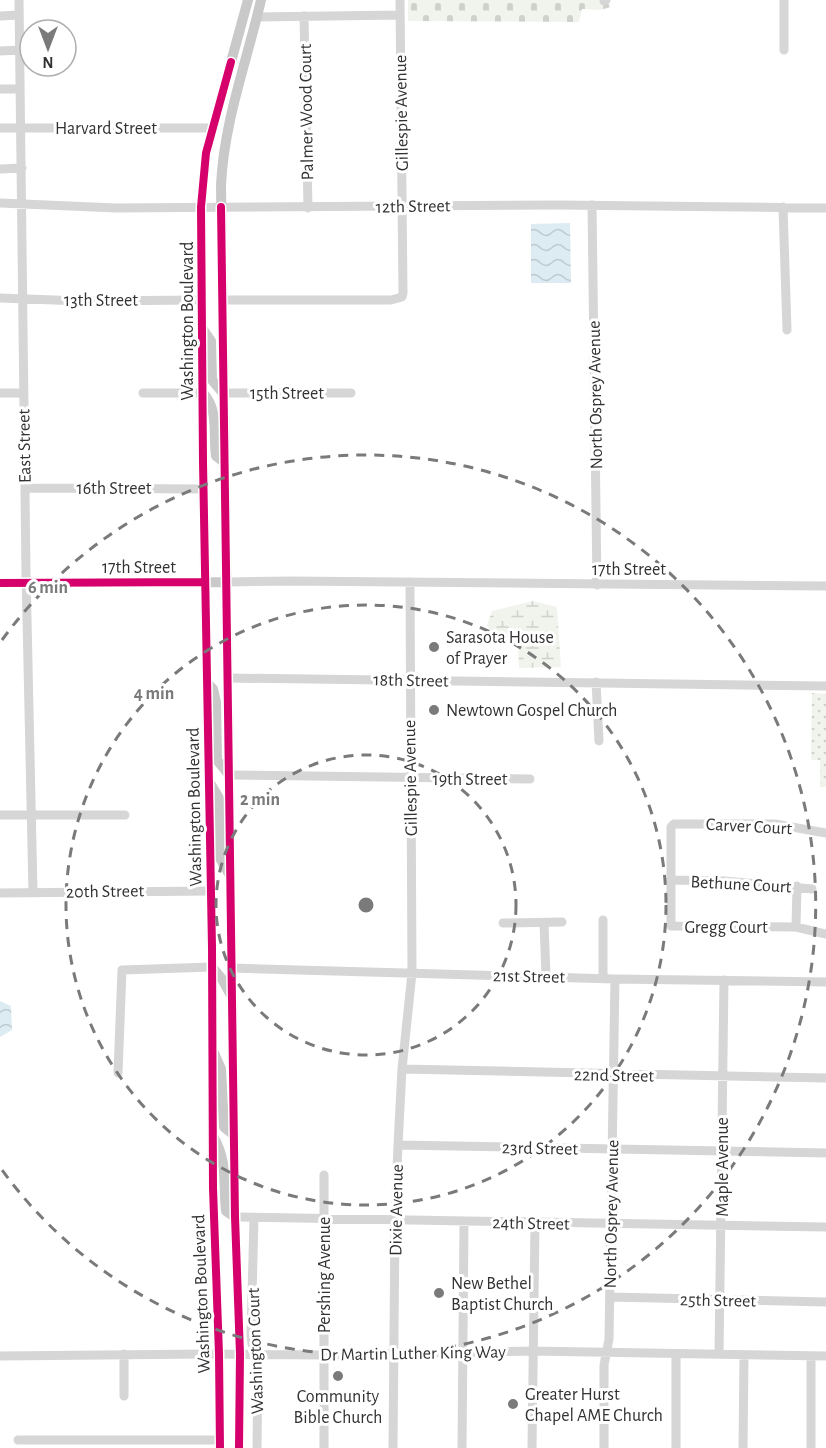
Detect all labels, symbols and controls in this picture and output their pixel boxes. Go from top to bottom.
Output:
north arrow [18,18,78,78]
street label: Palmer Wood Court [297,43,317,181]
text: N [42,54,54,70]
street label: Gillespie Avenue [392,55,412,171]
street label: Harvard Street [55,120,157,138]
street label: 12th Street [375,197,451,217]
street label: Washington Boulevard [179,241,197,401]
street label: 13th Street [64,292,138,310]
street label: North Osprey Avenue [586,320,606,470]
street label: 15th Street [250,385,324,403]
street label: East Street [15,408,35,483]
street label: 16th Street [76,480,152,498]
street label: 17th Street [102,559,176,577]
street label: 17th Street [592,561,666,579]
text: 6 min [28,579,68,597]
place label: Sarasota House of Prayer [446,629,554,668]
marker: Sarasota House of Prayer [427,640,441,654]
street label: 18th Street [373,671,449,691]
text: 4 min [134,685,174,703]
place label: Newtown Gospel Church [446,702,617,720]
marker: Newtown Gospel Church [427,703,441,717]
street label: Gillespie Avenue [401,720,421,836]
street label: Washington Boulevard [185,727,205,887]
street label: 19th Street [432,771,508,789]
text: 2 min [240,791,280,809]
street label: Carver Court [705,816,793,838]
street label: Bethune Court [690,873,792,897]
street label: 20th Street [66,882,144,902]
centre of rings [356,895,376,915]
street label: Gregg Court [684,919,768,937]
street label: 21st Street [493,967,565,987]
street label: 22nd Street [574,1066,655,1086]
street label: Maple Avenue [714,1117,732,1217]
street label: 23rd Street [502,1139,578,1159]
street label: North Osprey Avenue [602,1139,622,1289]
street label: Dixie Avenue [387,1164,407,1256]
street label: Washington Boulevard [190,1214,214,1374]
street label: 24th Street [492,1214,570,1234]
street label: Pershing Avenue [316,1217,334,1333]
place label: New Bethel Baptist Church [451,1275,553,1314]
marker: New Bethel Baptist Church [432,1286,446,1300]
street label: Washington Court [245,1287,267,1415]
street label: 25th Street [680,1291,756,1311]
street label: Dr Martin Luther King Way [320,1343,506,1365]
marker: Community Bible Church [331,1369,345,1383]
place label: Greater Hurst Chapel AME Church [525,1386,663,1425]
place label: Community Bible Church [294,1388,382,1427]
marker: Greater Hurst Chapel AME Church [506,1397,520,1411]

